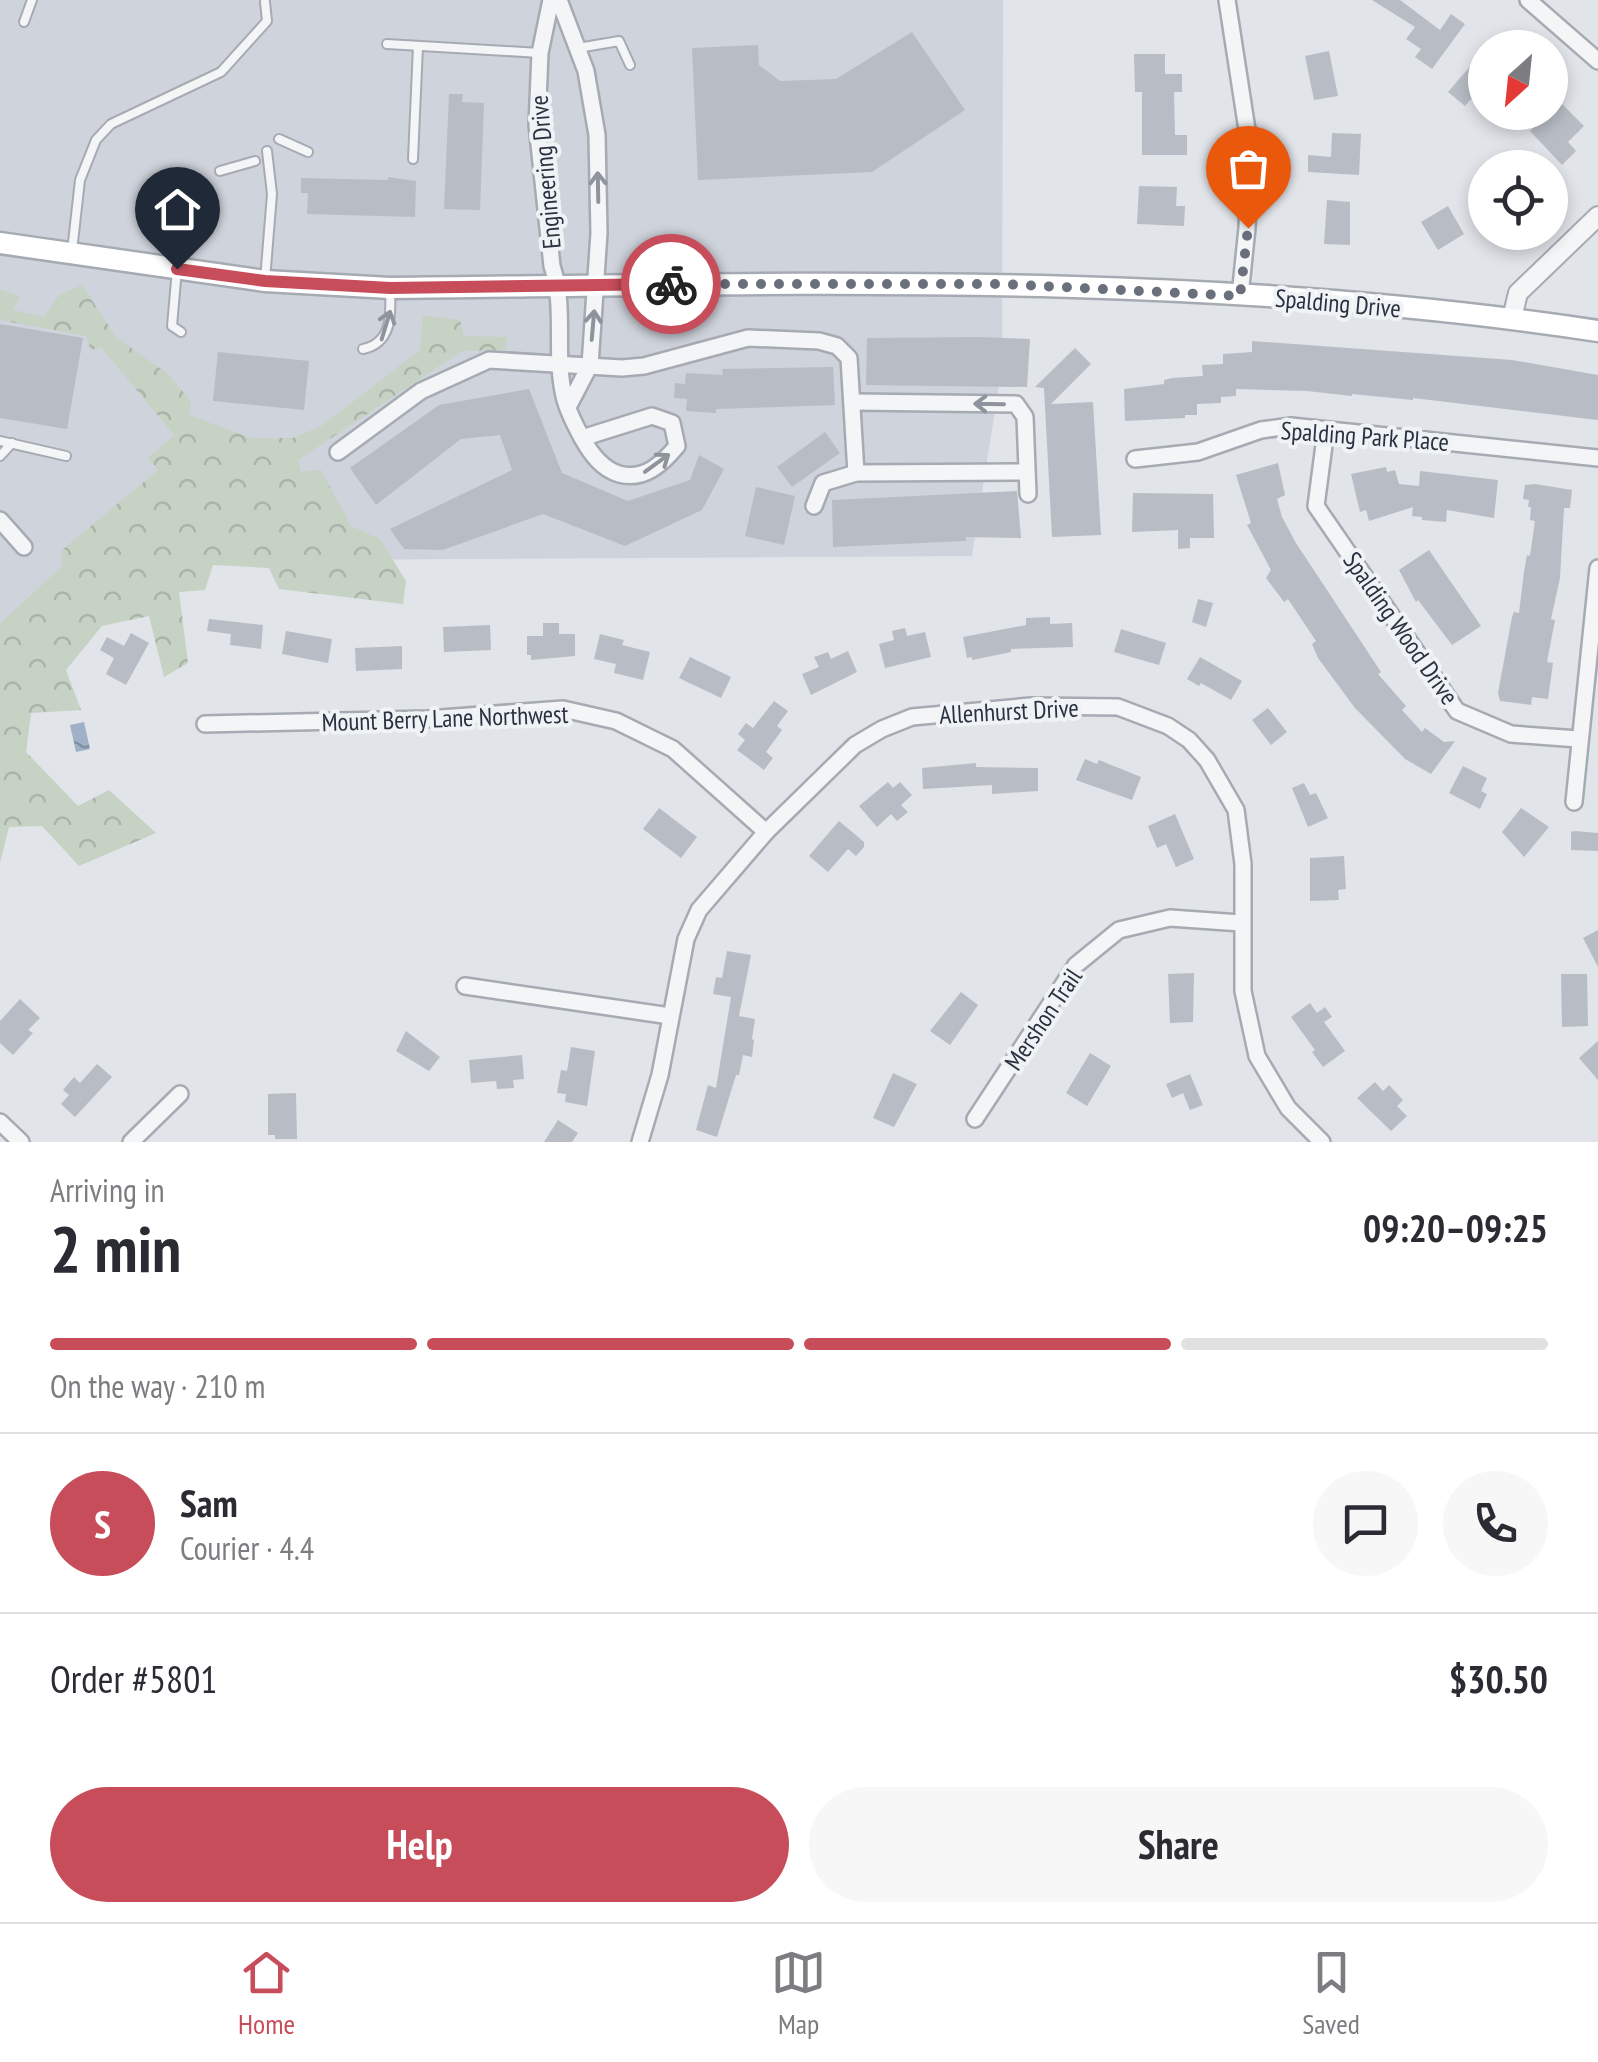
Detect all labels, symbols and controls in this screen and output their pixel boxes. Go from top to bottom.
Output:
north arrow [1468,30,1568,130]
map controls [1468,30,1568,250]
street label: Engineering Drive [522,94,568,250]
pin [1206,126,1291,229]
icon: bag [1221,141,1276,196]
button: locate [1468,150,1568,250]
pin [135,167,220,270]
one-way arrow [588,172,608,204]
icon: home [150,182,205,237]
courier [621,234,721,334]
icon: bike [644,257,699,312]
street label: Spalding Drive [1274,282,1402,324]
one-way arrow [377,309,396,341]
one-way arrow [584,309,603,341]
one-way arrow [974,394,1006,414]
street label: Spalding Park Place [1280,414,1450,458]
one-way arrow [643,453,671,474]
street label: Spalding Wood Drive [1336,545,1466,711]
street label: Allenhurst Drive [938,691,1080,731]
street label: Mount Berry Lane Northwest [321,698,569,738]
street label: Mershon Trail [997,962,1089,1076]
text: Arriving in [50,1169,165,1211]
text: 09:20–09:25 [1363,1203,1548,1252]
text: 2 min [50,1206,181,1290]
text: On the way · 210 m [50,1365,265,1407]
button: chat [1313,1471,1418,1576]
button: phone [1443,1471,1548,1576]
text: Sam [180,1478,238,1527]
text: S [94,1499,111,1548]
text: Courier · 4.4 [180,1527,314,1569]
text: Order #5801 [50,1654,217,1703]
text: $30.50 [1449,1654,1548,1703]
button: Help [50,1787,789,1902]
button: Share [809,1787,1548,1902]
tab: Home [238,1945,295,2042]
tab: Map [771,1945,826,2042]
tab: Saved [1302,1945,1360,2042]

